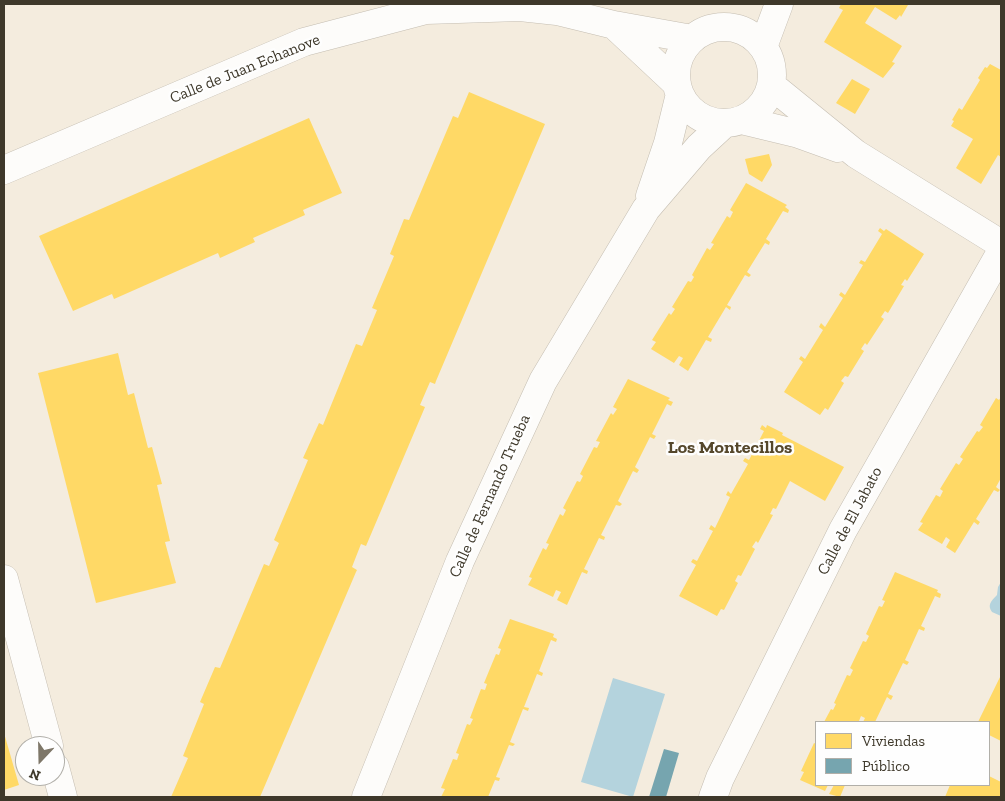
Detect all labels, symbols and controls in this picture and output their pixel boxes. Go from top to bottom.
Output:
street label: Calle de Juan Echanove [167,30,323,108]
street label: Calle de Fernando Trueba [445,412,535,580]
district label: Los Montecillos [668,437,792,459]
street label: Calle de El Jabato [813,464,887,578]
legend [815,721,990,786]
text: Viviendas [862,732,925,750]
north arrow [15,736,65,786]
text: Público [862,757,910,775]
text: N [27,765,43,784]

